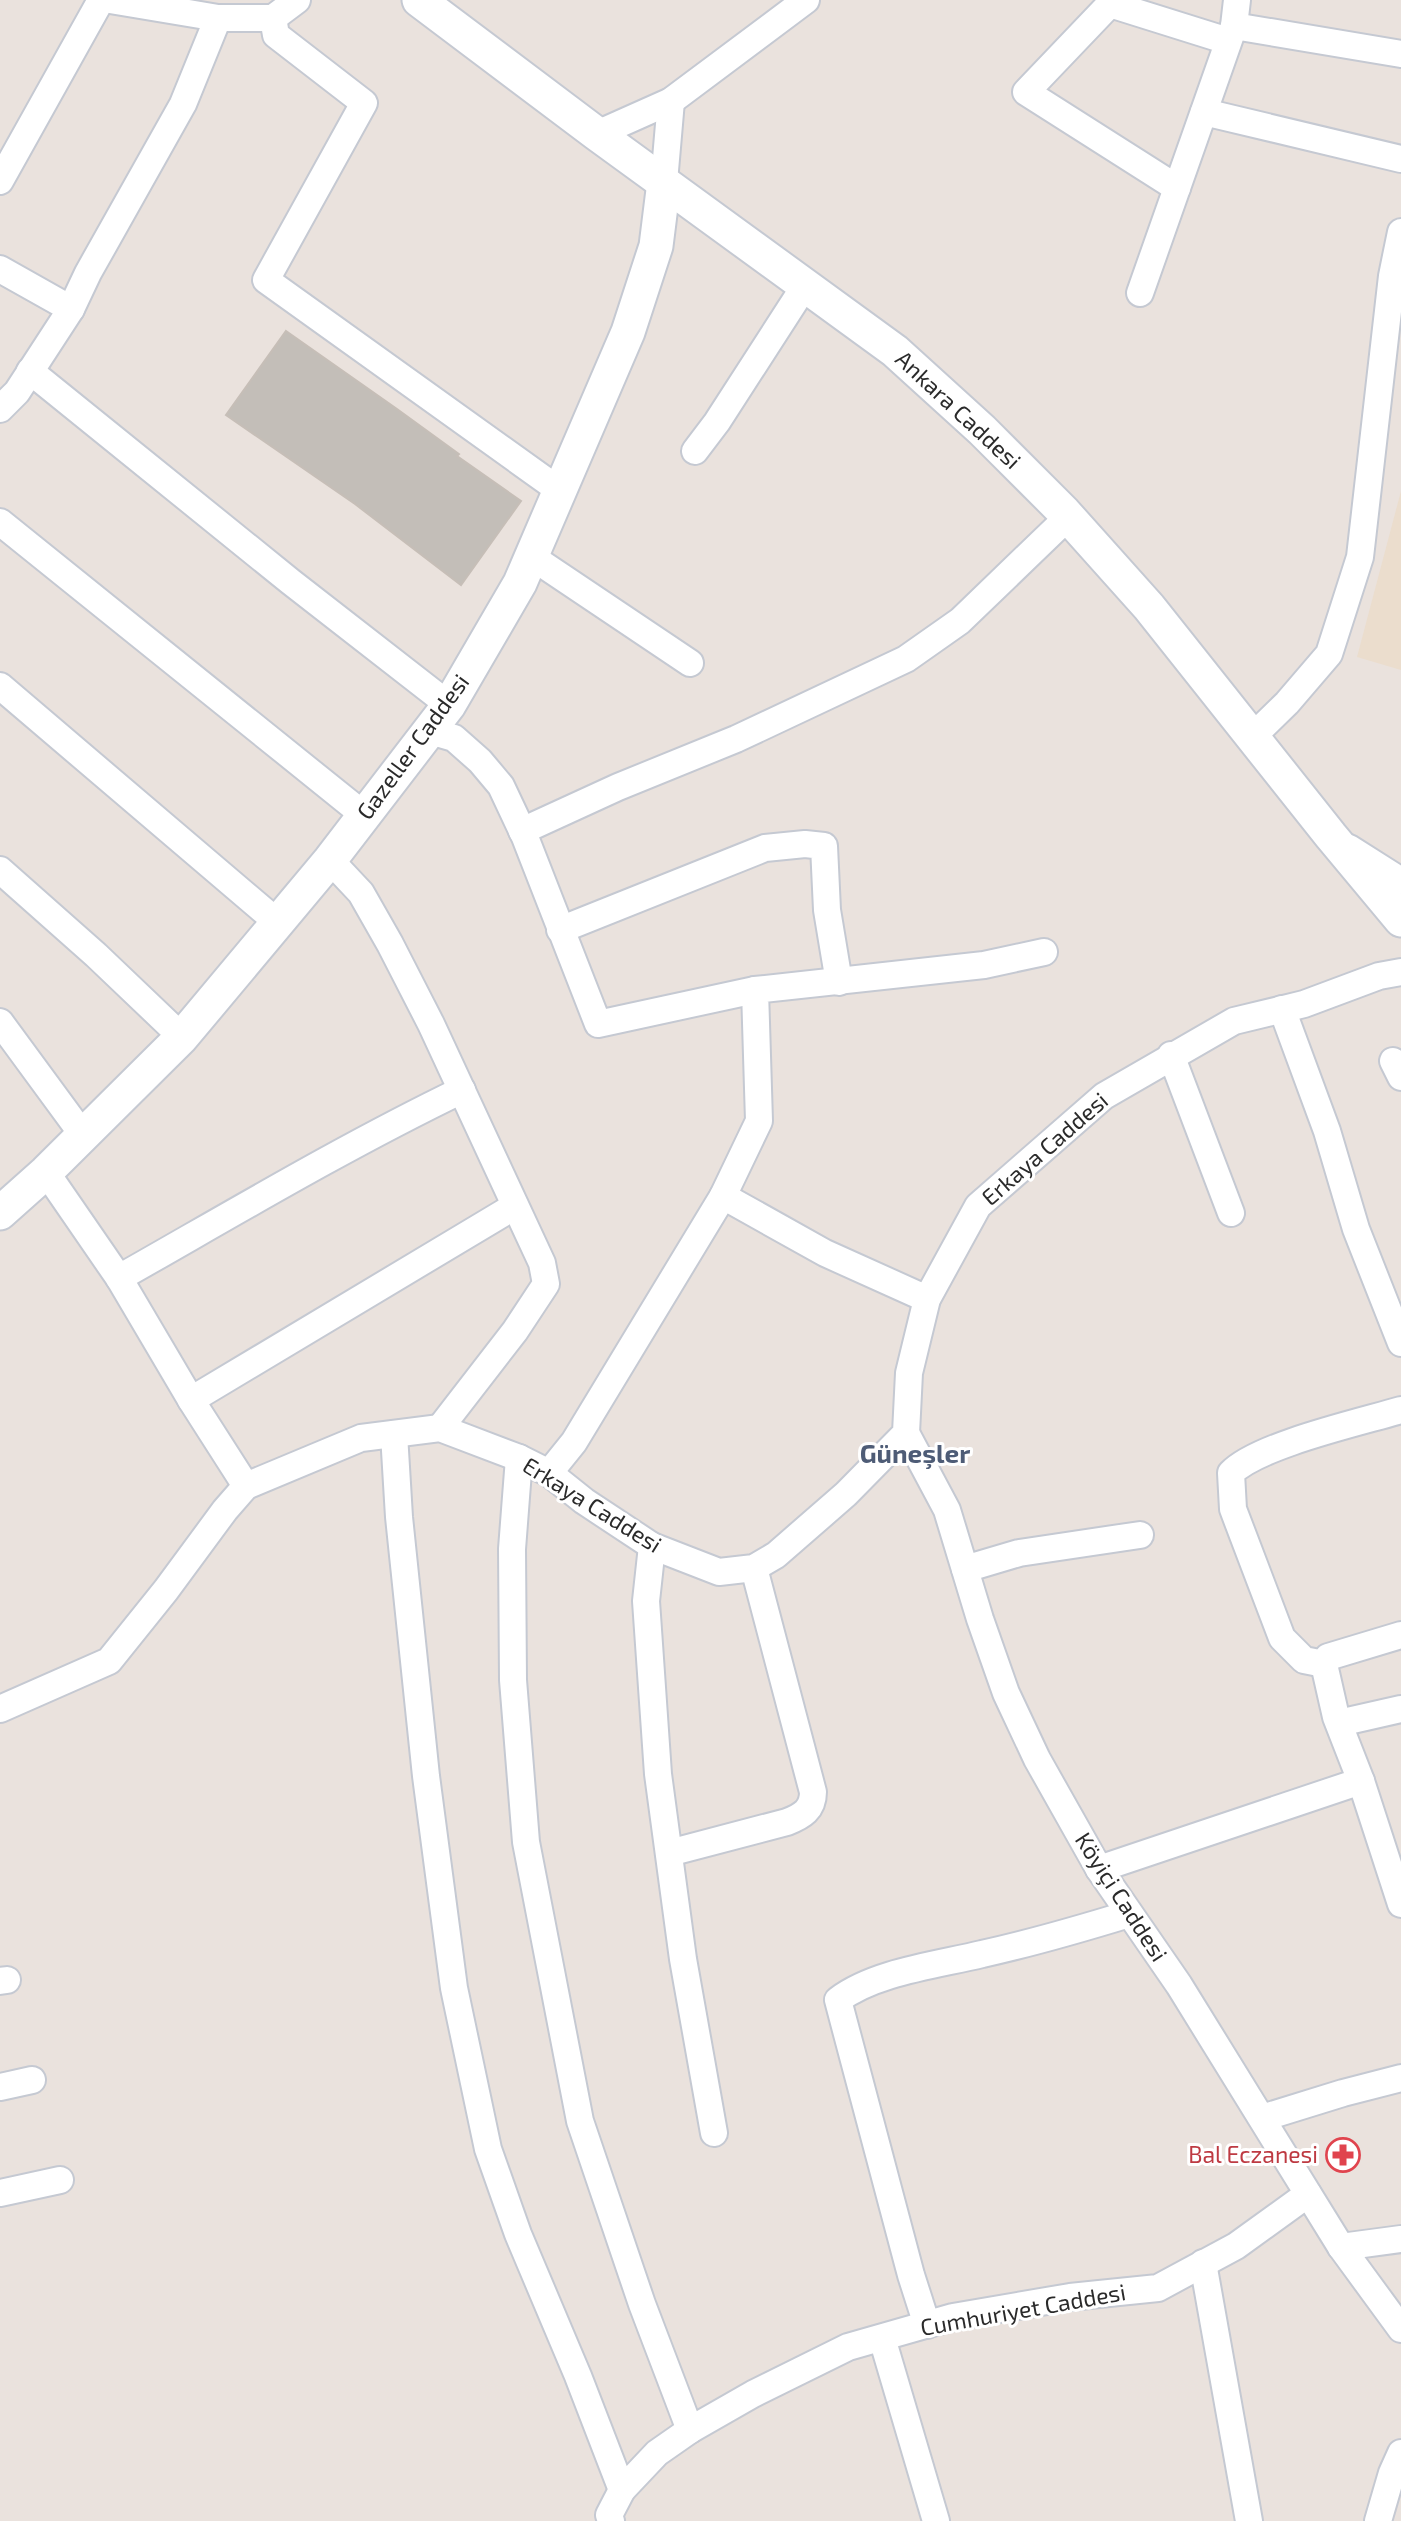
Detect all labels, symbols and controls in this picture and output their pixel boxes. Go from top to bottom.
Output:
street label: Ankara Caddesi [890,344,1027,474]
street label: Gazeller Caddesi [350,668,474,825]
street label: Erkaya Caddesi [976,1086,1113,1211]
district label: Güneşler [860,1437,970,1470]
street label: Erkaya Caddesi [518,1450,667,1558]
street label: Köyiçi Caddesi [1069,1827,1174,1967]
pharmacy icon: Bal Eczanesi [1324,2136,1362,2174]
place label: Bal Eczanesi [1188,2140,1318,2168]
street label: Cumhuriyet Caddesi [918,2277,1128,2341]

